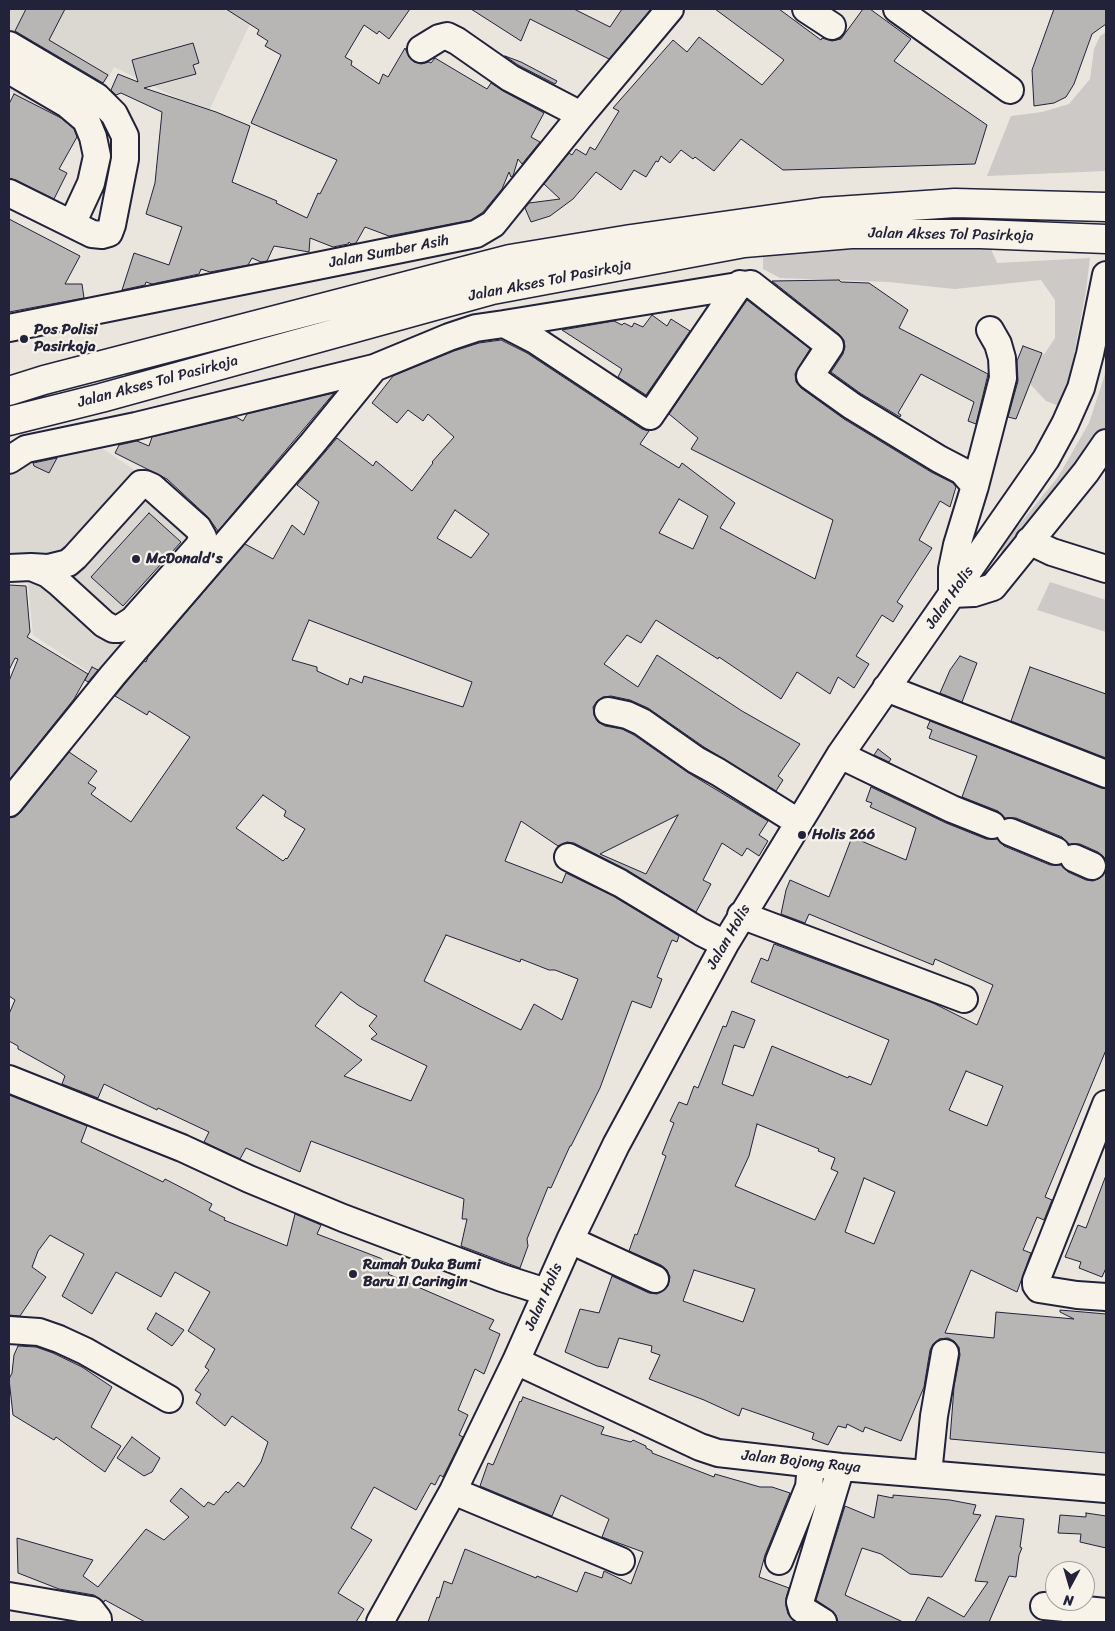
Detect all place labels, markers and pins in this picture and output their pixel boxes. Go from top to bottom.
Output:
place label: Pos Polisi Pasirkoja [34,321,98,356]
marker: Pos Polisi Pasirkoja [18,333,30,345]
place label: McDonald's [146,550,223,568]
marker: McDonald's [130,553,142,565]
place label: Holis 266 [812,826,875,844]
marker: Holis 266 [796,829,808,841]
place label: Rumah Duka Bumi Baru II Caringin [363,1256,481,1291]
marker: Rumah Duka Bumi Baru II Caringin [347,1268,359,1280]

